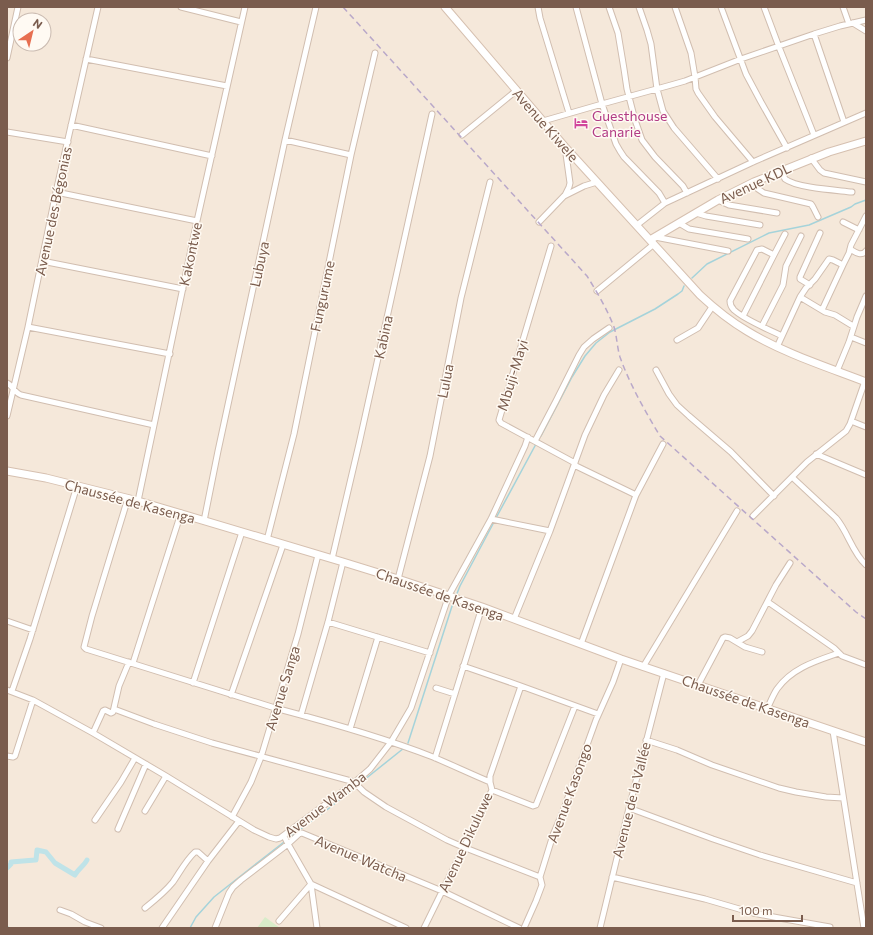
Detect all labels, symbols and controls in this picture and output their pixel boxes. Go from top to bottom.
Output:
north arrow [12,12,52,52]
text: N [31,16,45,31]
street label: Avenue Kiwele [510,85,582,165]
place label: Guesthouse Canarie [592,107,668,140]
hotel icon: Guesthouse Canarie [573,115,589,131]
street label: Avenue des Bégonias [31,145,75,277]
street label: Avenue KDL [716,159,794,207]
street label: Kakontwe [175,221,205,287]
street label: Lubuya [246,240,272,288]
street label: Fungurume [306,259,338,333]
street label: Kabina [370,314,396,360]
street label: Mbuji-Mayi [493,337,531,413]
street label: Lulua [433,362,457,400]
street label: Chaussée de Kasenga [63,475,197,527]
street label: Chaussée de Kasenga [374,564,506,624]
street label: Avenue Sanga [261,644,303,732]
street label: Chaussée de Kasenga [680,671,812,731]
street label: Avenue de la Vallée [608,740,654,860]
street label: Avenue Kasongo [543,741,595,845]
street label: Avenue Wamba [281,768,369,840]
street label: Avenue Dikuluwe [434,789,496,895]
street label: Avenue Watcha [313,831,409,885]
scale bar [733,897,802,923]
text: 100 m [739,903,773,917]

